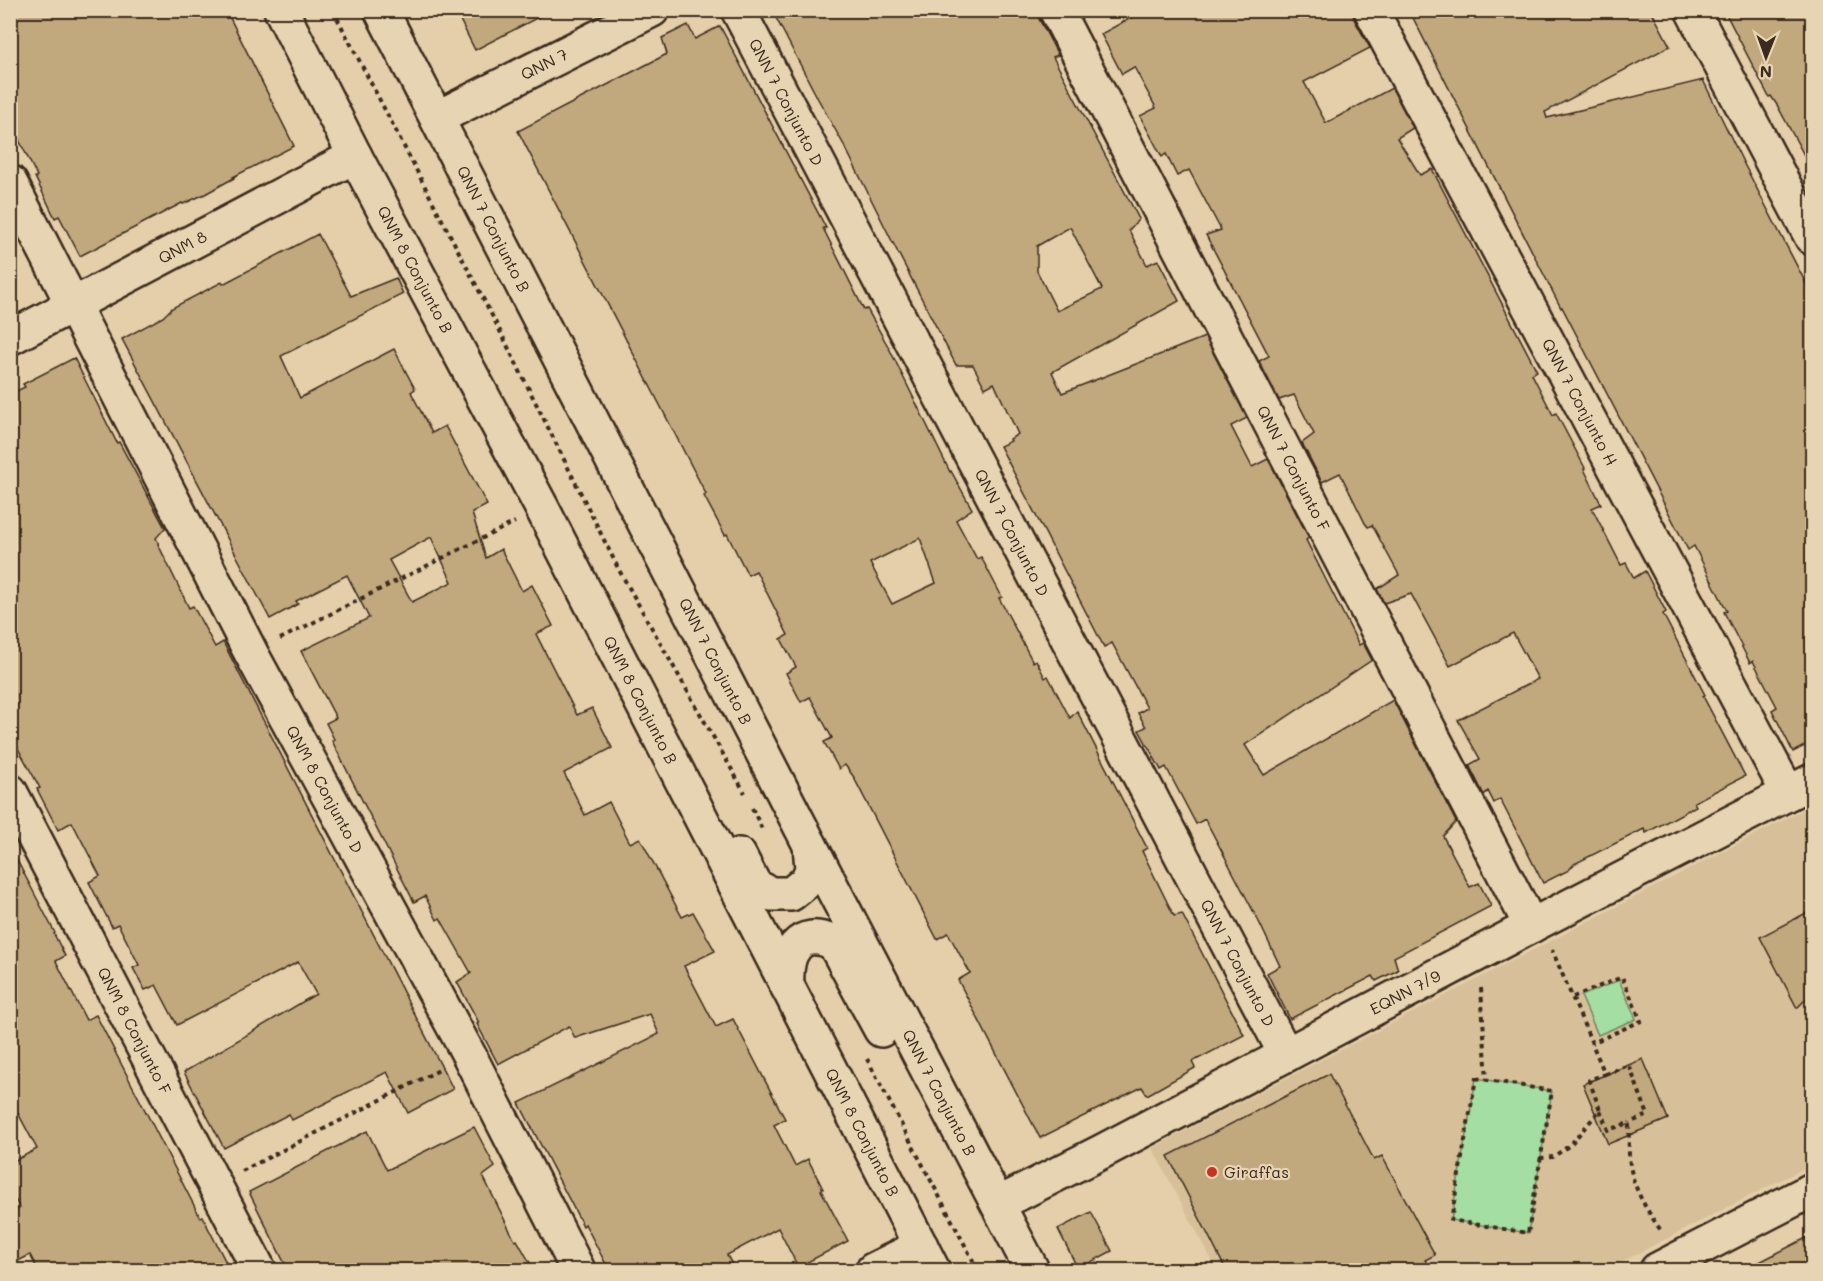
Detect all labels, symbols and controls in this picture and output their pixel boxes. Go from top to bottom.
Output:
north arrow [1736,27,1796,87]
street label: QNN 7 Conjunto D [745,35,829,169]
street label: QNN 7 [517,43,571,84]
text: N [1759,62,1772,83]
street label: QNN 7 Conjunto B [453,162,535,296]
street label: QNM 8 Conjunto B [373,202,458,337]
street label: QNM 8 [154,225,210,268]
street label: QNN 7 Conjunto H [1538,334,1623,469]
street label: QNN 7 Conjunto F [1253,401,1335,534]
street label: QNN 7 Conjunto D [970,465,1054,600]
street label: QNN 7 Conjunto B [675,594,757,728]
street label: QNM 8 Conjunto B [599,632,683,767]
street label: QNM 8 Conjunto D [282,721,368,857]
street label: QNN 7 Conjunto D [1196,895,1280,1030]
street label: QNM 8 Conjunto F [93,963,177,1098]
street label: EQNN 7/9 [1366,964,1444,1019]
street label: QNN 7 Conjunto B [898,1025,981,1159]
street label: QNM 8 Conjunto B [821,1064,904,1200]
place label: Giraffas [1224,1161,1289,1182]
marker: Giraffas [1205,1165,1219,1179]

